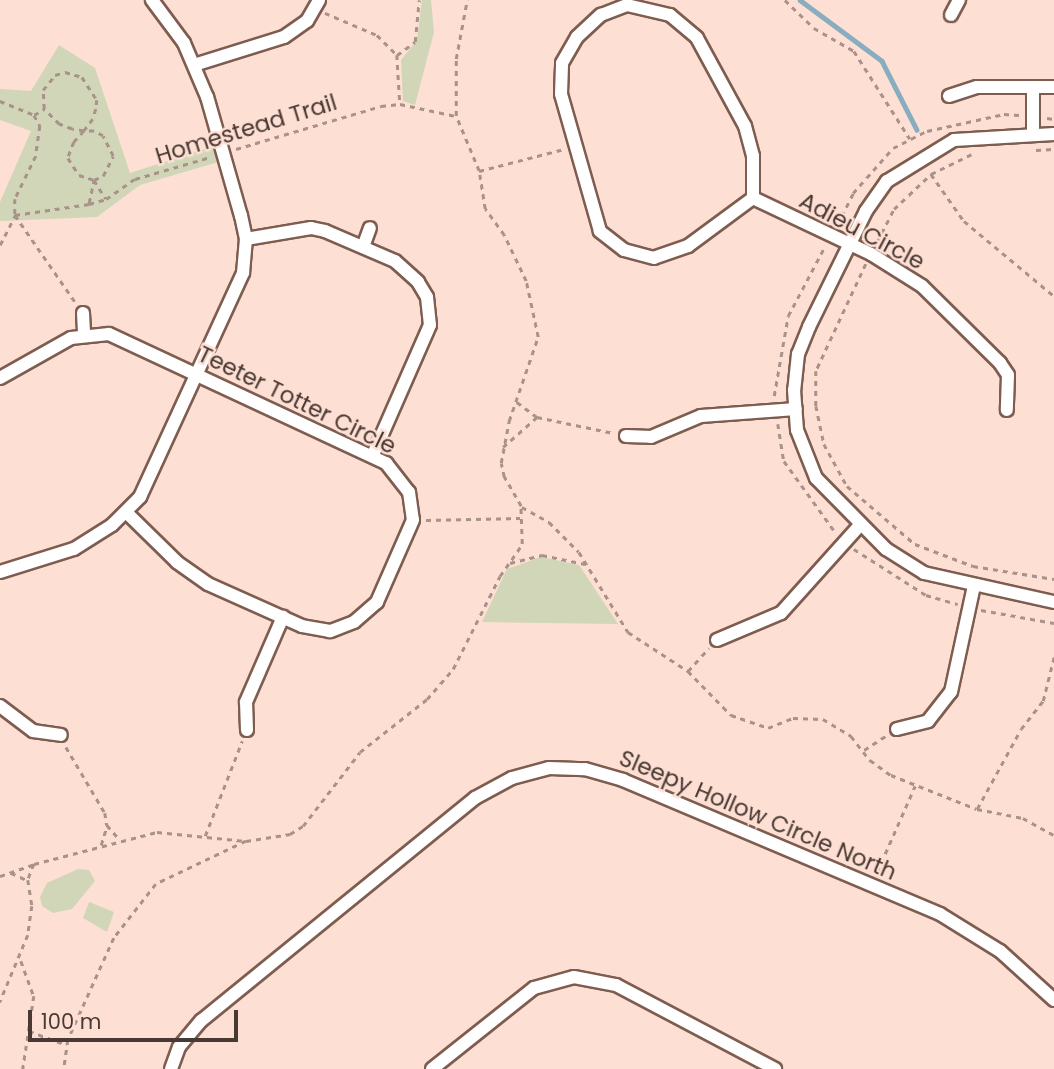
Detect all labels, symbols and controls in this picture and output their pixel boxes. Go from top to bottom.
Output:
street label: Homestead Trail [152,88,340,170]
street label: Adieu Circle [795,186,929,276]
street label: Teeter Totter Circle [193,340,401,460]
street label: Sleepy Hollow Circle North [615,744,901,886]
scale bar [32,996,242,1040]
text: 100 m [41,1007,101,1036]

